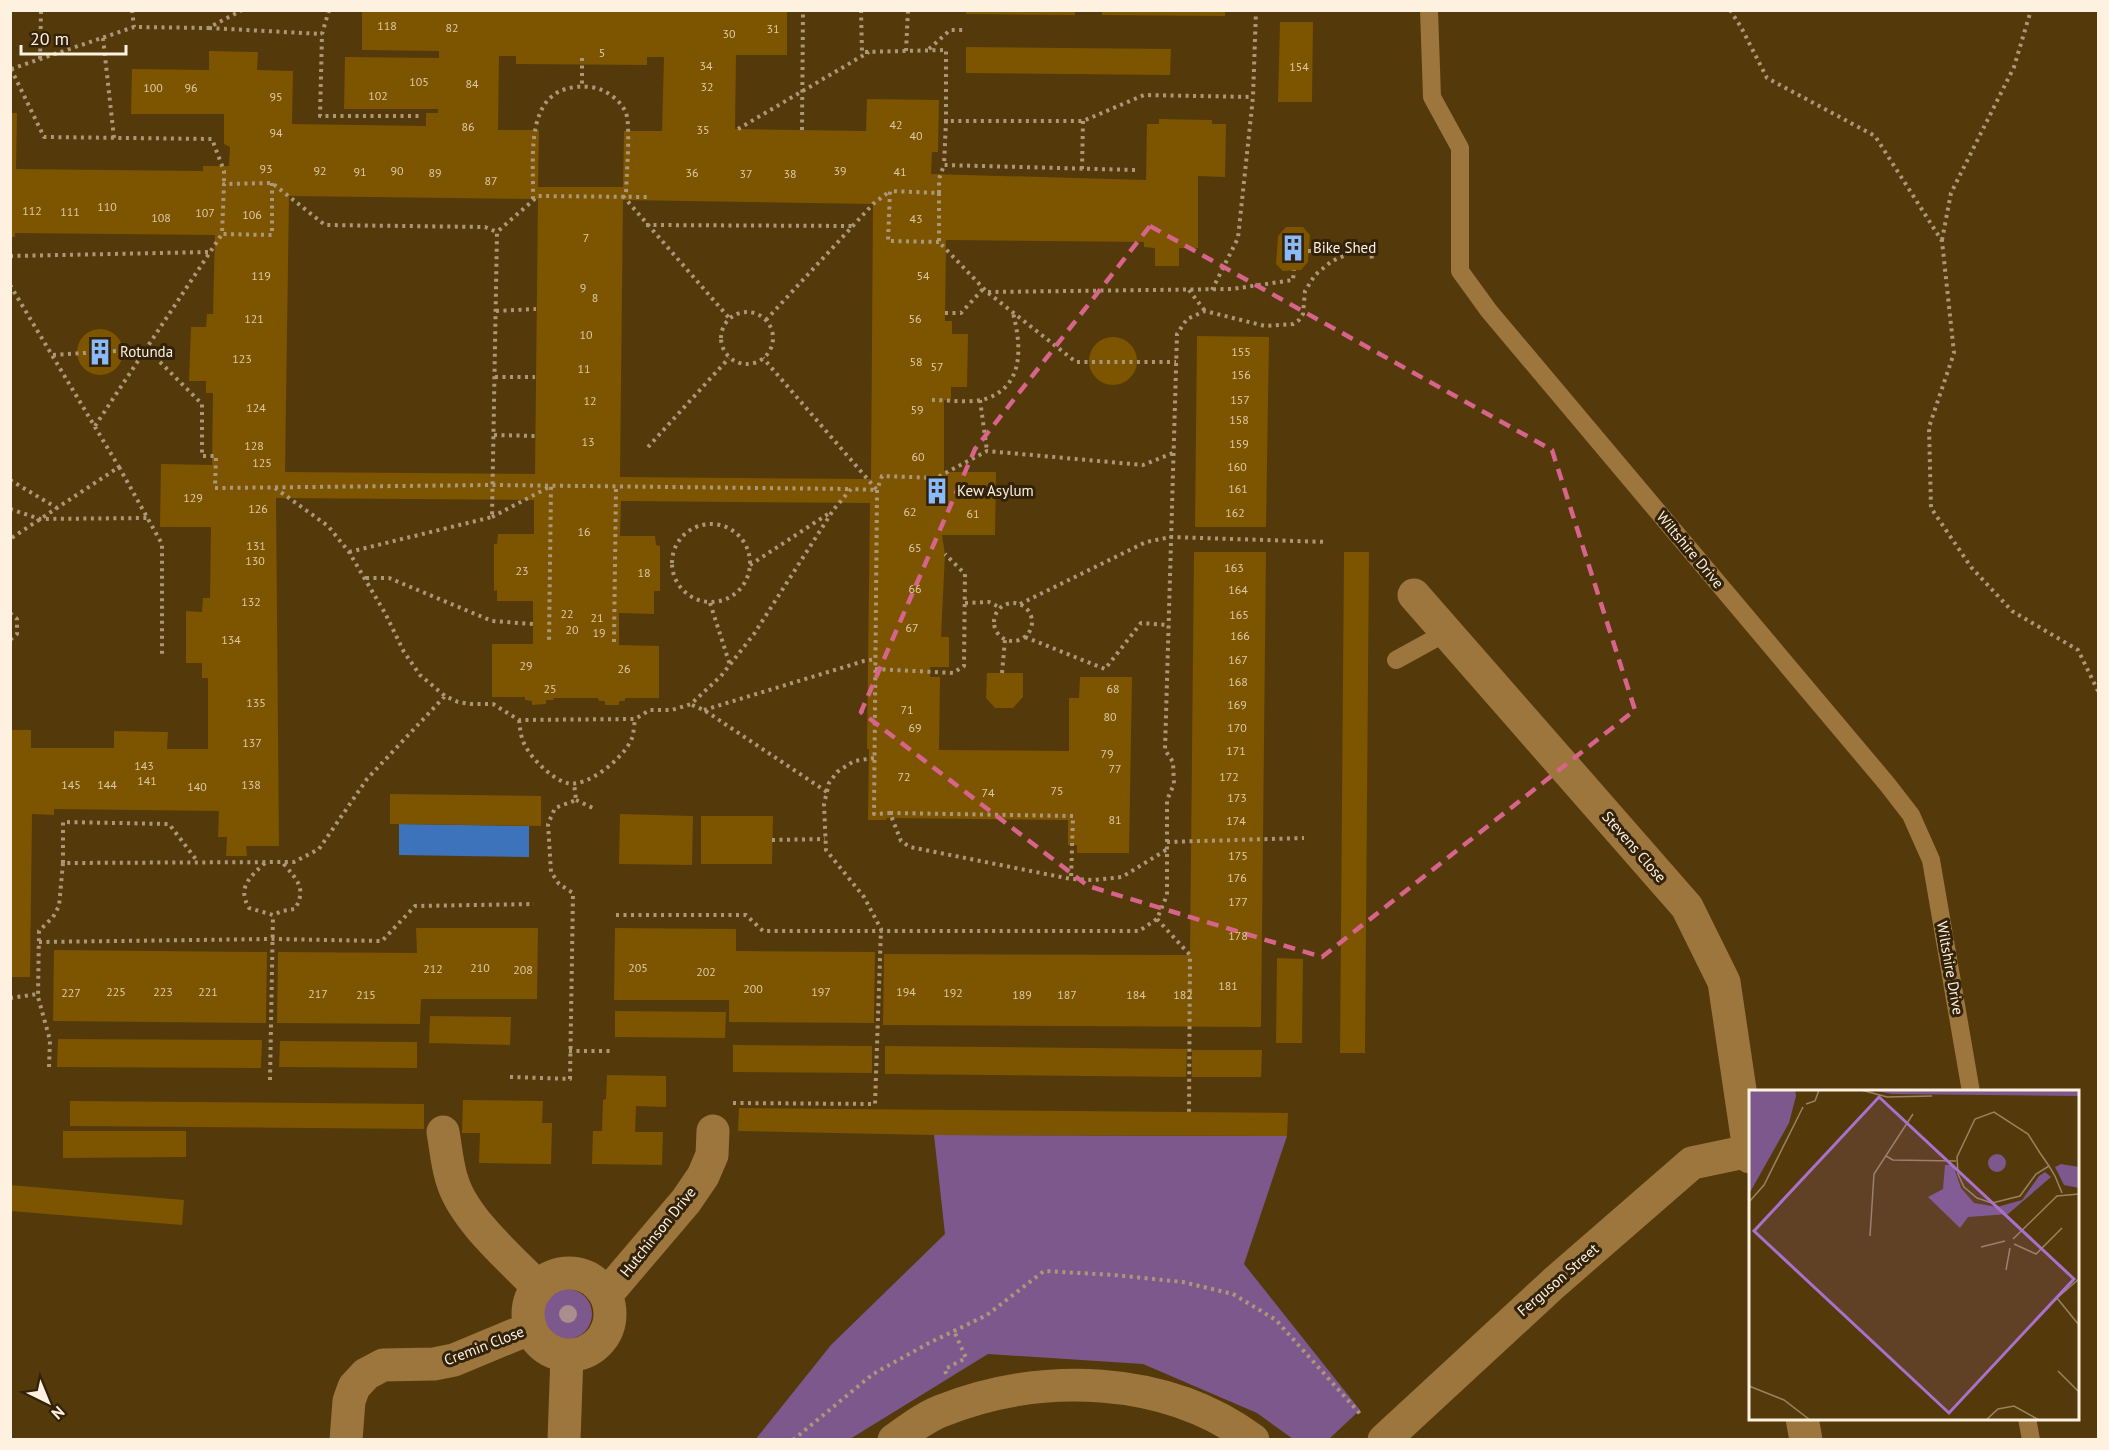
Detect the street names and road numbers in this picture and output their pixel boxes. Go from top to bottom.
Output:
street label: Wiltshire Drive [1653,507,1728,592]
street label: Stevens Close [1598,807,1671,886]
street label: Wiltshire Drive [1933,920,1968,1016]
street label: Hutchinson Drive [615,1183,700,1281]
street label: Ferguson Street [1513,1239,1602,1320]
street label: Cremin Close [441,1322,527,1370]

